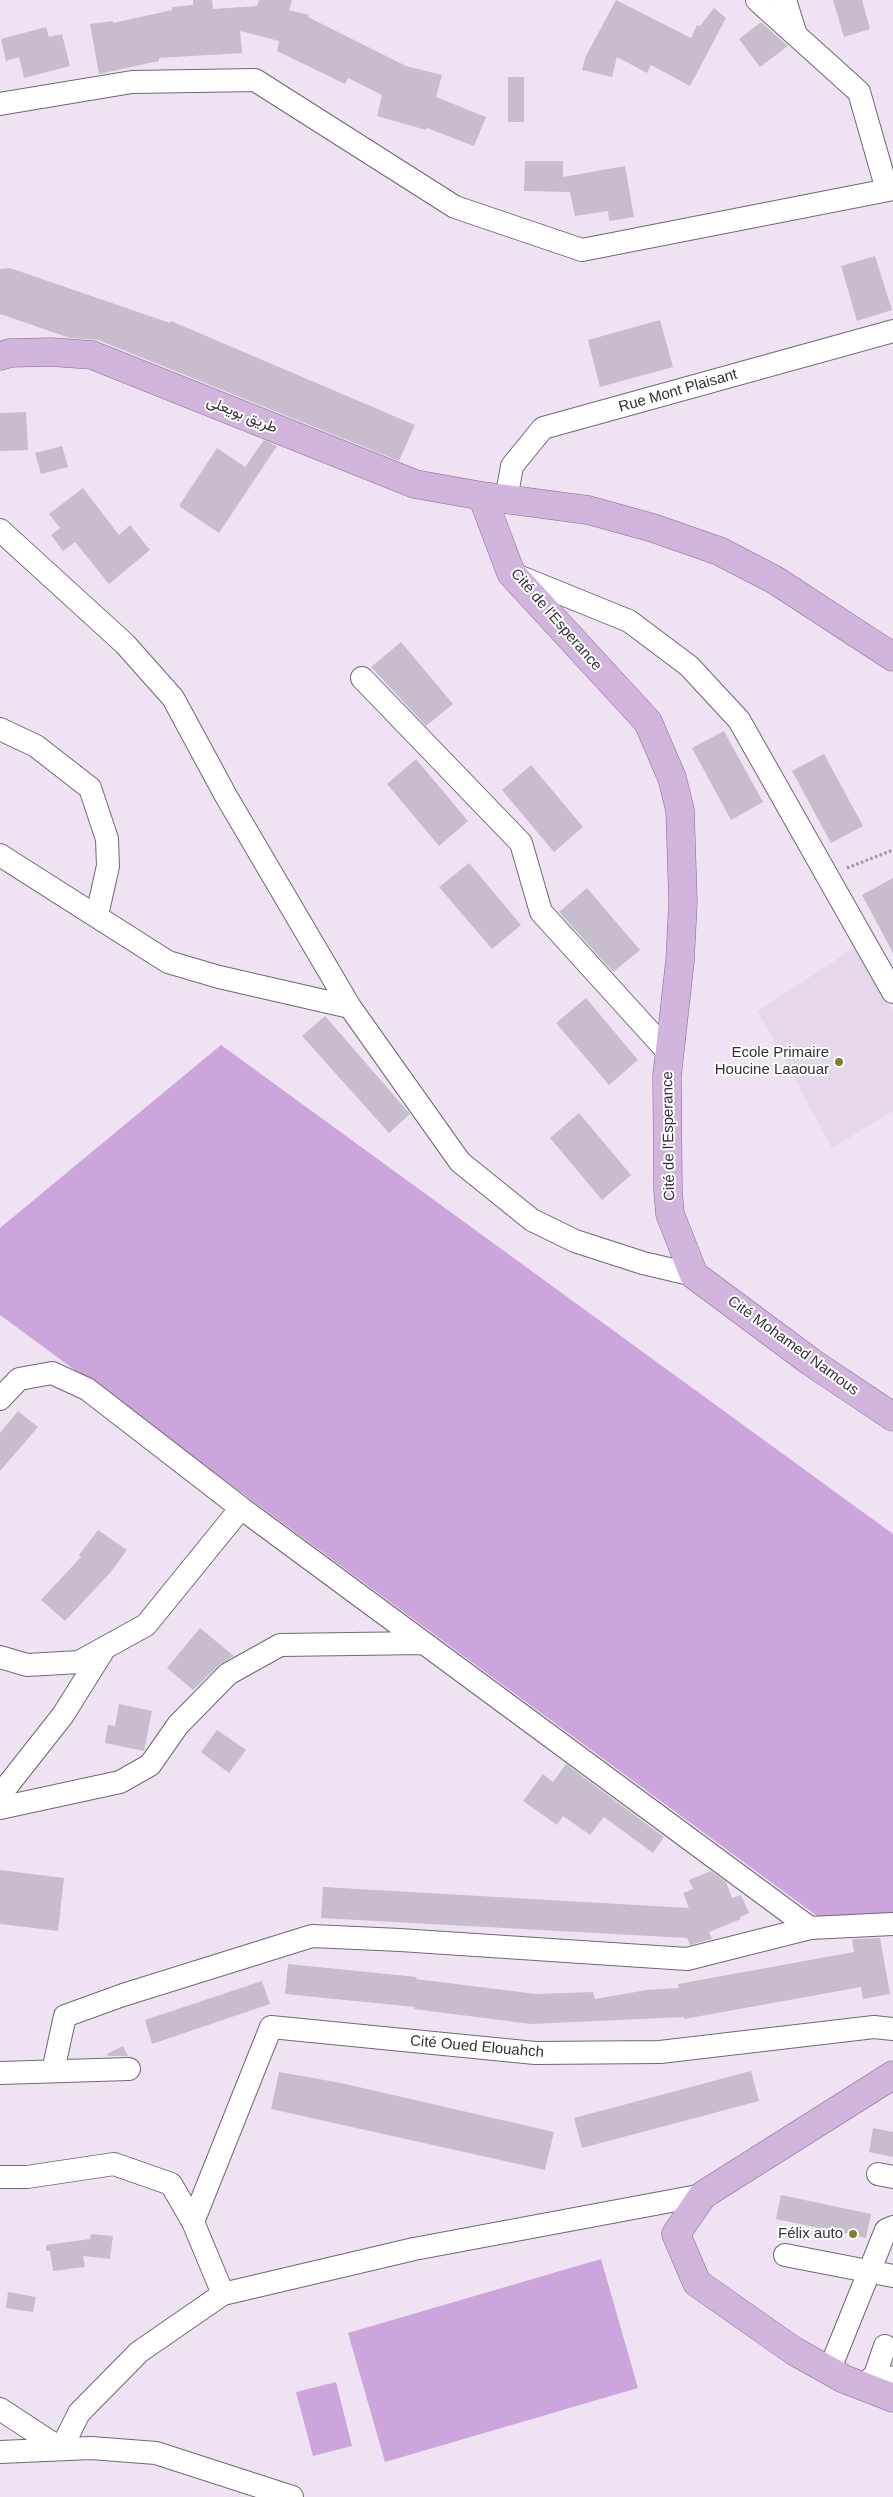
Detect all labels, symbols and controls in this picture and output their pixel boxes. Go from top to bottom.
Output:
street label: Rue Mont Plaisant [617,365,739,417]
street label: طريق بويعلى [204,393,280,437]
street label: Cité de l'Esperance [507,565,605,675]
place label: Ecole Primaire Houcine Laaouar [715,1044,829,1079]
marker: Ecole Primaire Houcine Laaouar [833,1056,845,1068]
street label: Cité de l'Esperance [659,1071,679,1201]
street label: Cité Mohamed Namous [724,1292,862,1400]
street label: Cité Oued Elouahch [409,2032,545,2062]
place label: Félix auto [778,2225,843,2243]
marker: Félix auto [847,2228,859,2240]

